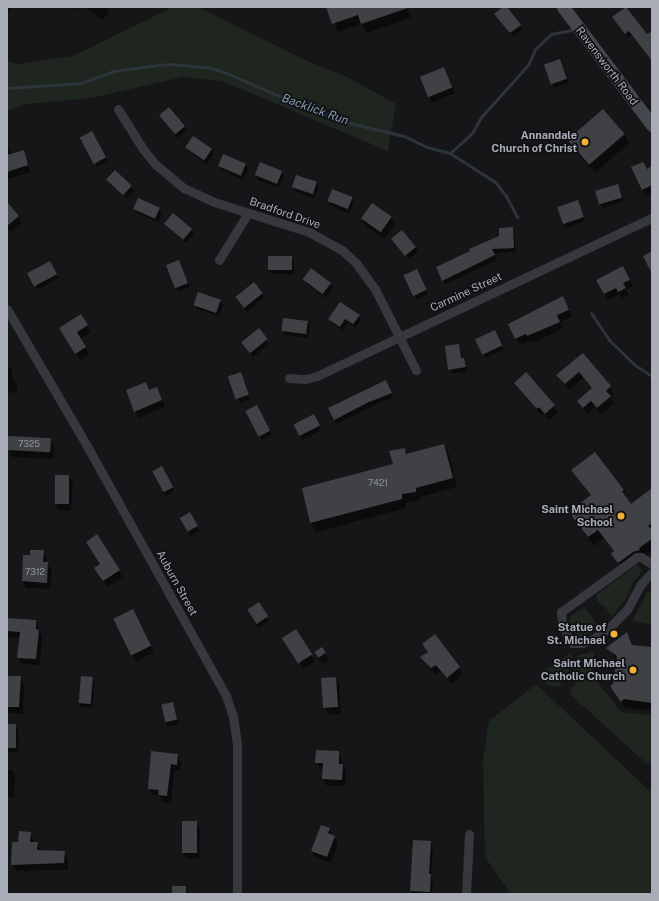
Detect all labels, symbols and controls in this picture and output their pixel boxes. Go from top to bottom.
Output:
street label: Ravensworth Road [573,24,641,108]
water label: Backlick Run [280,91,350,129]
place label: Annandale Church of Christ [491,129,577,155]
marker: Annandale Church of Christ [580,137,590,147]
street label: Bradford Drive [248,195,322,231]
street label: Carmine Street [428,270,504,314]
house number: 7325 [18,439,40,449]
house number: 7421 [368,478,388,488]
place label: Saint Michael School [541,503,613,529]
marker: Saint Michael School [616,511,626,521]
street label: Auburn Street [154,548,200,618]
house number: 7312 [25,567,45,577]
place label: Statue of St. Michael [547,621,606,647]
marker: Statue of St. Michael [609,629,619,639]
place label: Saint Michael Catholic Church [541,657,625,683]
marker: Saint Michael Catholic Church [628,665,638,675]

